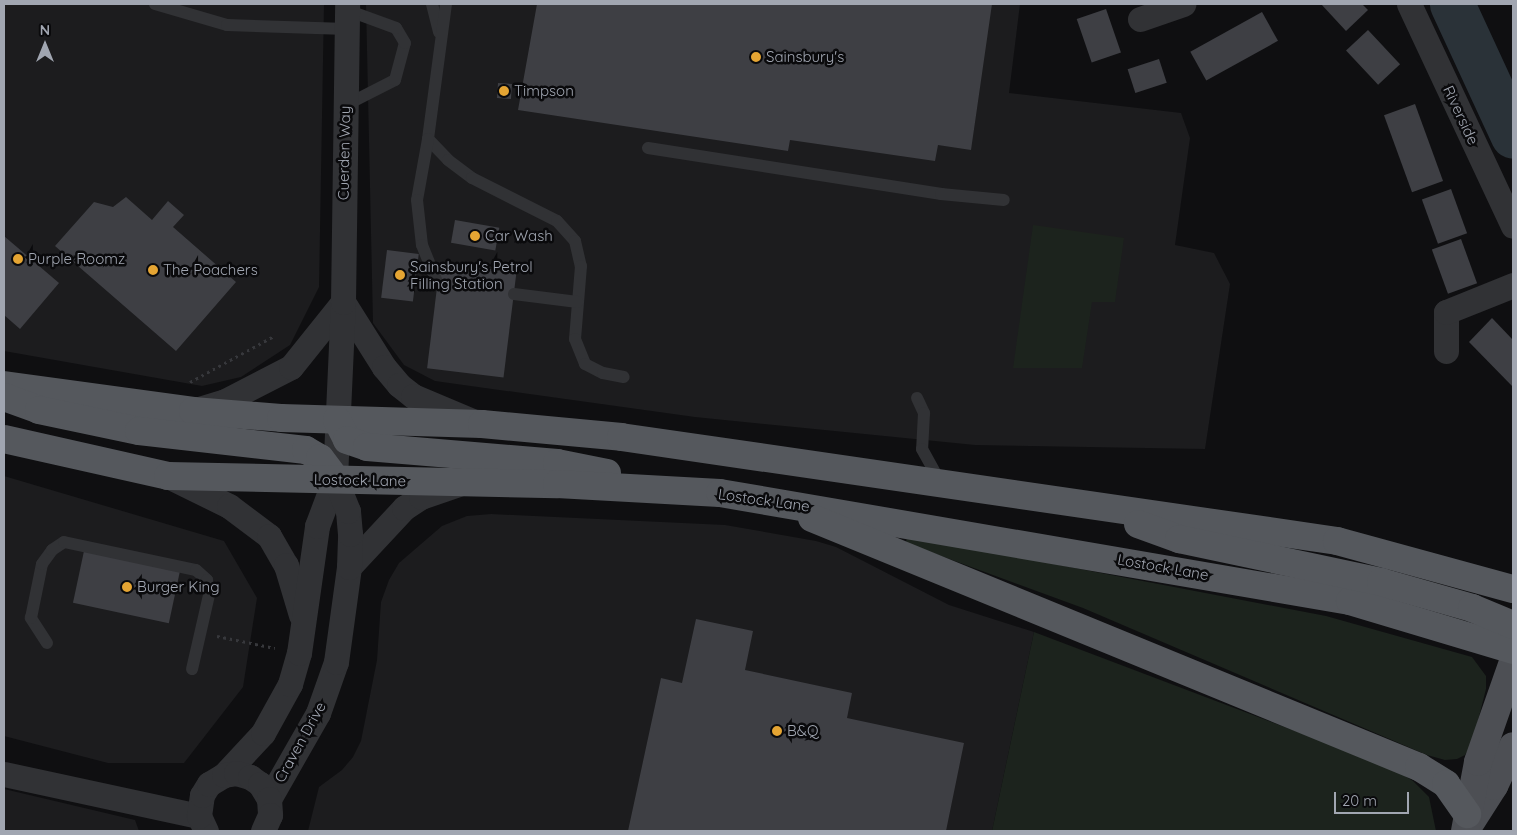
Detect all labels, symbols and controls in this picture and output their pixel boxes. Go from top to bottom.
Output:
north arrow [20,20,70,70]
text: N [40,21,50,39]
place label: Sainsbury's [766,48,844,66]
marker: Sainsbury's [750,51,762,63]
place label: Timpson [514,82,574,100]
street label: Riverside [1439,83,1483,147]
marker: Timpson [498,85,510,97]
street label: Cuerden Way [334,106,354,200]
place label: Car Wash [485,227,553,245]
marker: Car Wash [469,230,481,242]
place label: Purple Roomz [28,250,125,268]
marker: Purple Roomz [12,253,24,265]
place label: Sainsbury's Petrol Filling Station [410,257,533,292]
place label: The Poachers [163,261,258,279]
marker: The Poachers [147,264,159,276]
marker: Sainsbury's Petrol Filling Station [394,269,406,281]
street label: Lostock Lane [314,470,406,490]
street label: Lostock Lane [717,485,811,515]
street label: Lostock Lane [1116,550,1210,584]
place label: Burger King [137,578,220,596]
marker: Burger King [121,581,133,593]
street label: Craven Drive [270,698,330,786]
place label: B&Q [787,722,819,740]
marker: B&Q [771,725,783,737]
scale bar [1337,782,1412,814]
text: 20 m [1342,791,1377,810]

